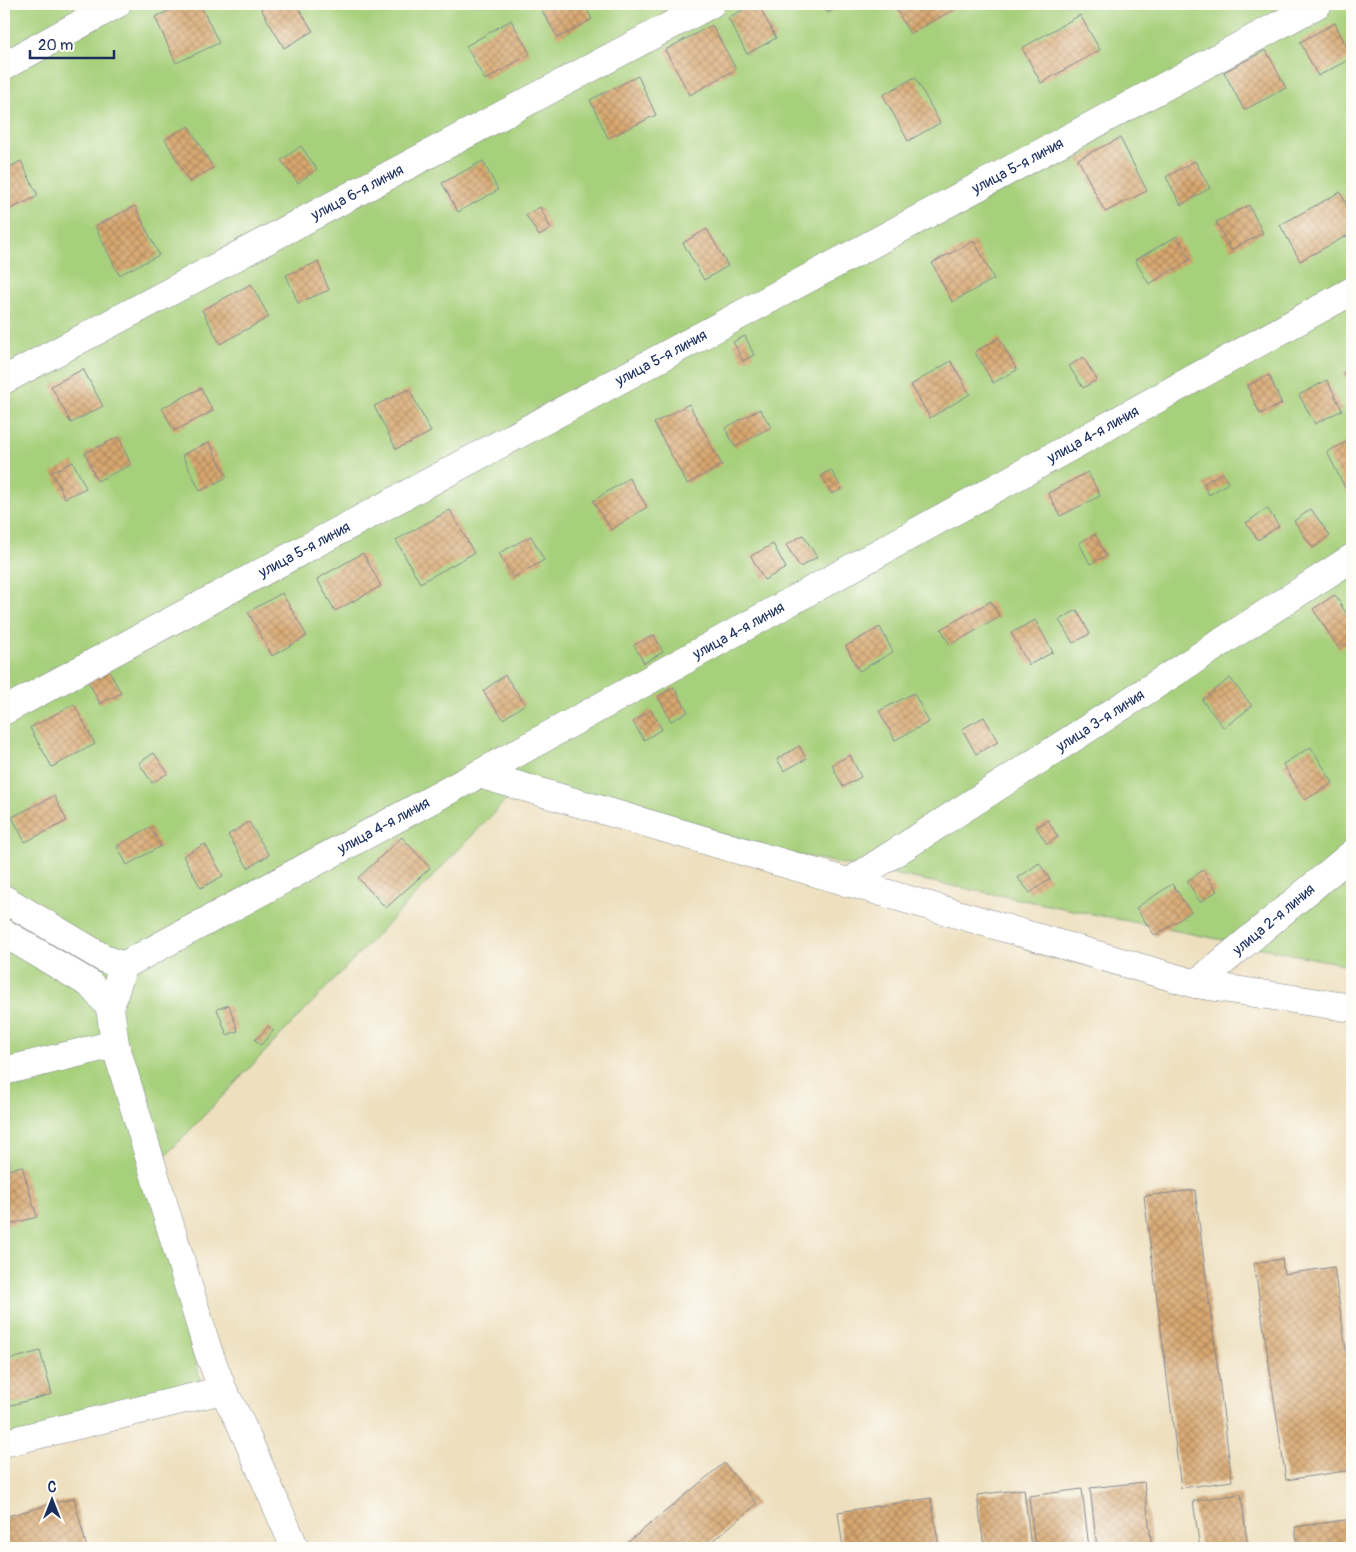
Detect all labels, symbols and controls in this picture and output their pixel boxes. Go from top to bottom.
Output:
scale bar [30,28,114,60]
text: 20 m [38,36,73,55]
street label: улица 5-я линия [968,134,1067,199]
street label: улица 6-я линия [307,160,407,225]
street label: улица 5-я линия [611,326,710,391]
street label: улица 4-я линия [1043,402,1142,468]
street label: улица 5-я линия [255,517,354,583]
street label: улица 4-я линия [689,598,788,664]
street label: улица 3-я линия [1052,685,1148,757]
street label: улица 4-я линия [334,793,433,859]
street label: улица 2-я линия [1228,880,1319,960]
north arrow [28,1474,78,1524]
text: С [48,1479,57,1496]

